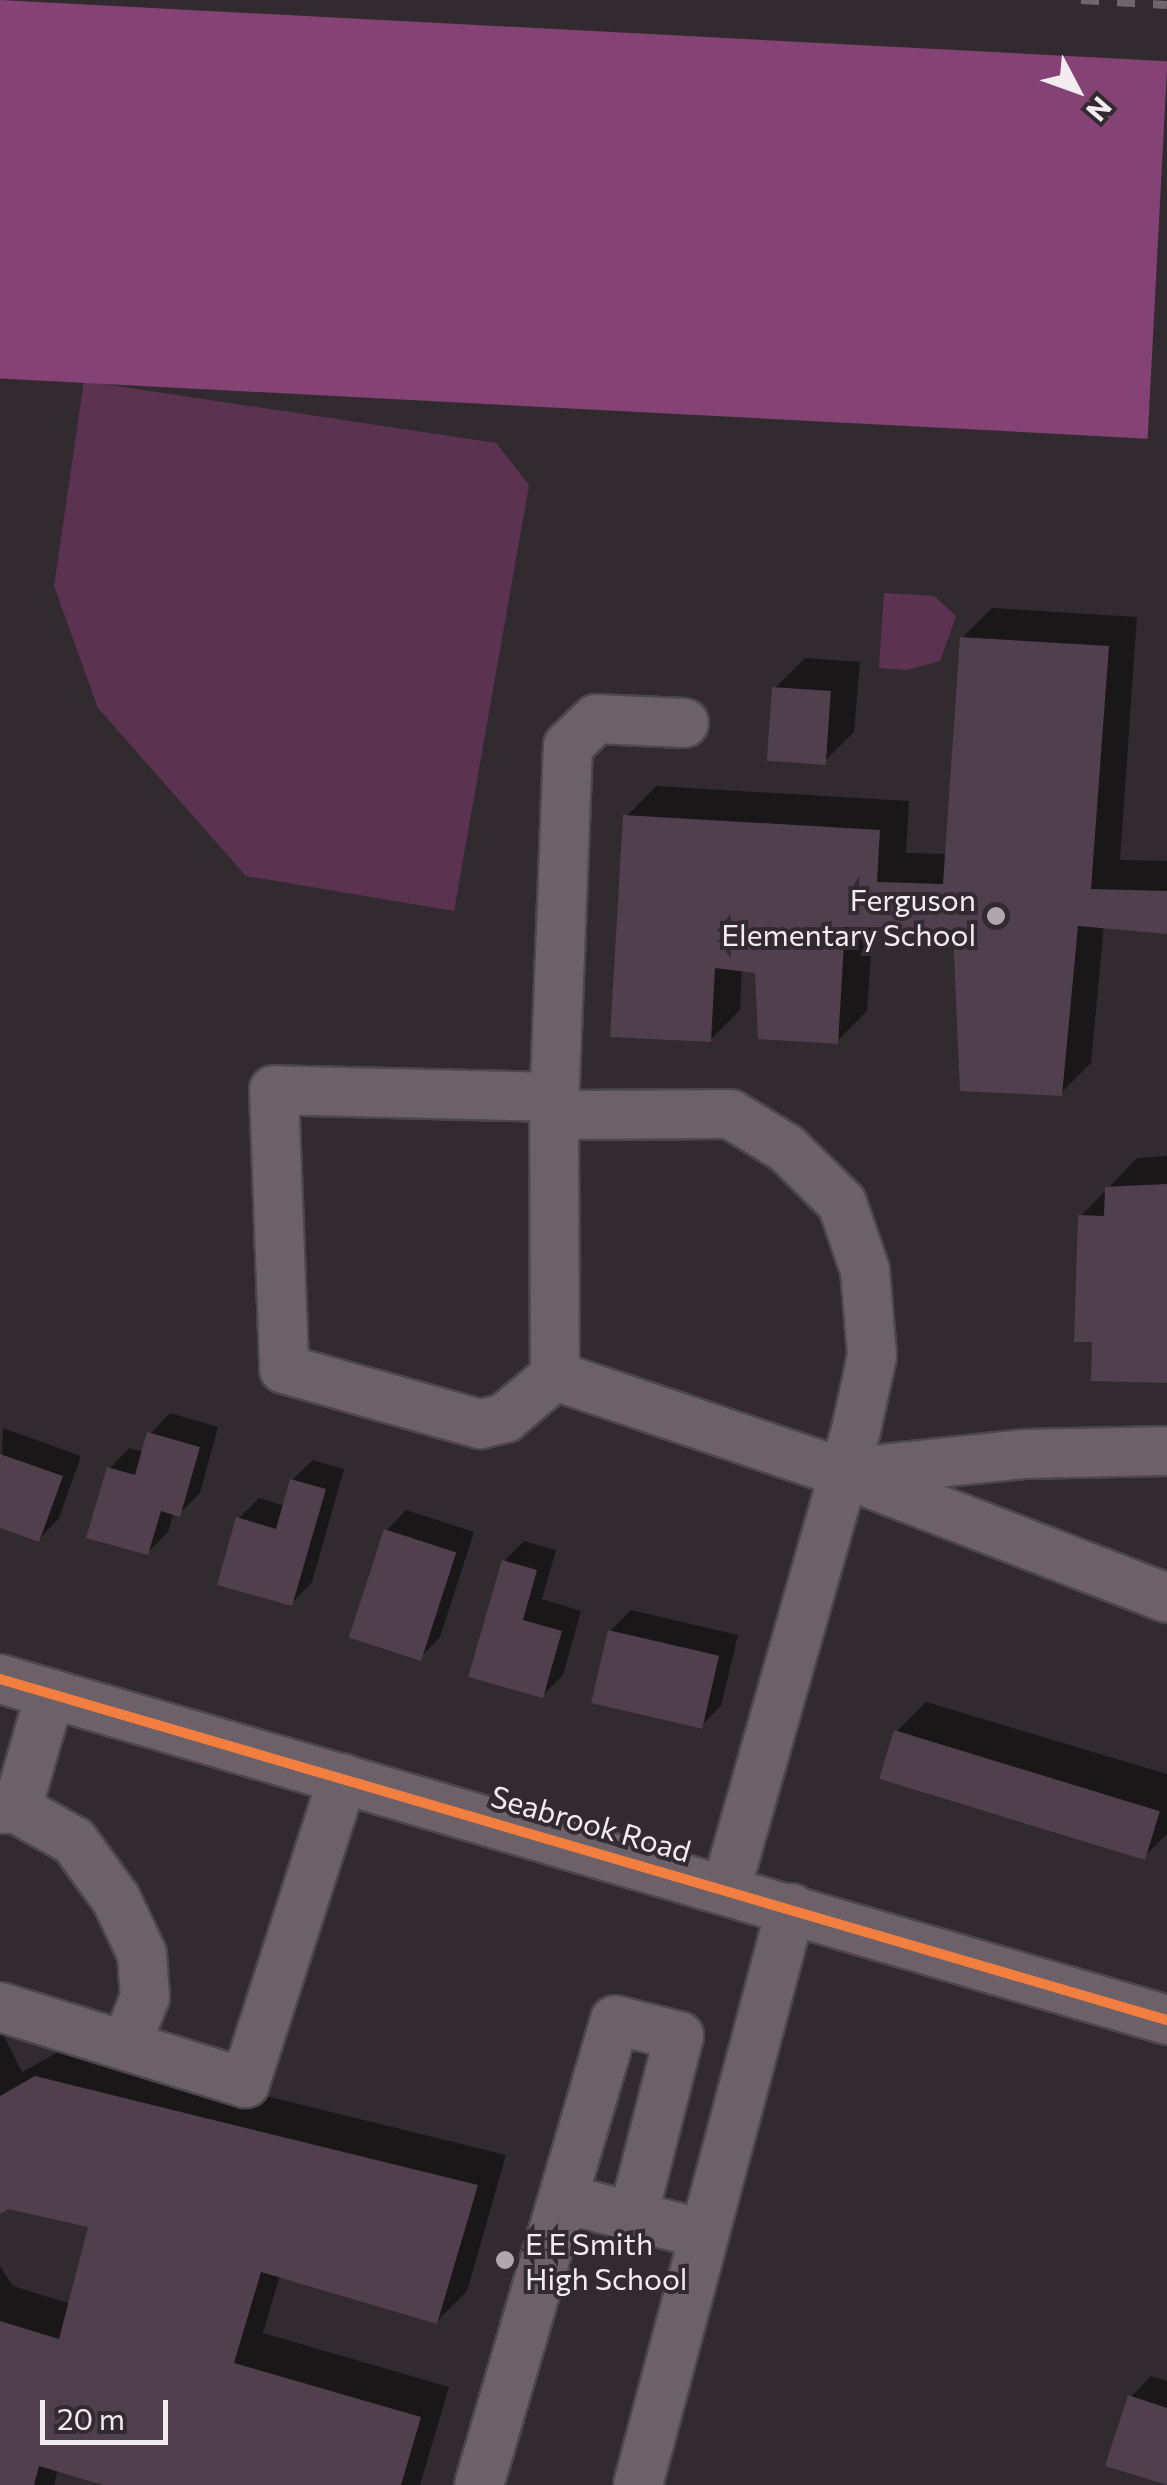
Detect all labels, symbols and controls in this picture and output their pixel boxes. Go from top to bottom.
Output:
north arrow [1027,40,1127,140]
text: N [1080,91,1119,129]
place label: Ferguson Elementary School [721,881,976,952]
marker: Ferguson Elementary School [985,905,1007,927]
street label: Seabrook Road [487,1777,695,1869]
place label: E E Smith High School [525,2225,687,2296]
marker: E E Smith High School [494,2249,516,2271]
scale bar [45,2380,172,2442]
text: 20 m [57,2399,125,2436]

